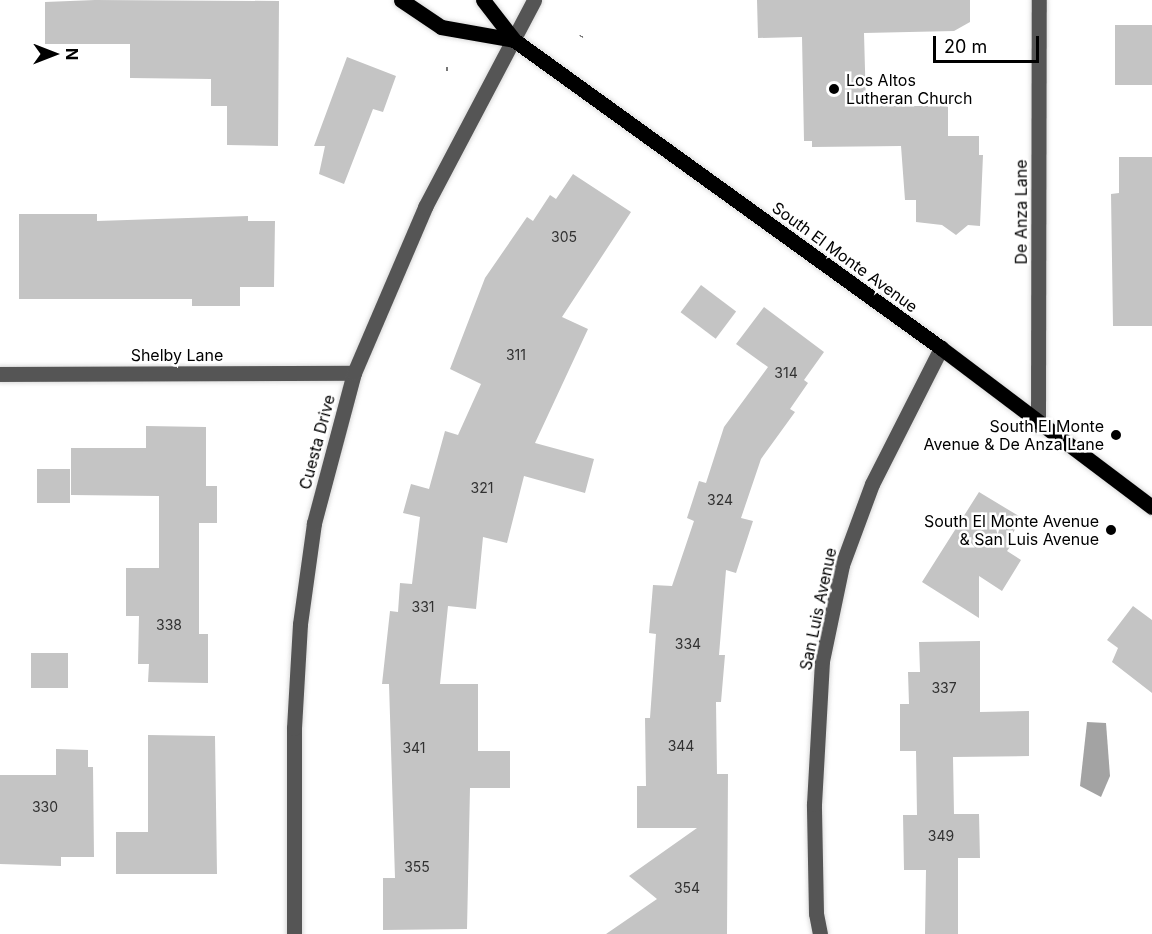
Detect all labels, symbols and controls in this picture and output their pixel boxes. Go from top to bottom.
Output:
north arrow [24,24,84,84]
scale bar [936,24,1042,62]
text: 20 m [944,36,987,57]
text: N [62,48,82,60]
place label: Los Altos Lutheran Church [846,70,972,108]
marker: Los Altos Lutheran Church [827,82,841,96]
street label: De Anza Lane [1011,160,1031,264]
street label: South El Monte Avenue [769,198,921,316]
house number: 305 [551,229,577,245]
street label: Shelby Lane [131,345,223,365]
house number: 311 [506,347,526,363]
house number: 314 [774,365,798,381]
street label: Cuesta Drive [295,392,339,492]
place label: South El Monte Avenue & De Anza Lane [923,416,1104,454]
marker: South El Monte Avenue & De Anza Lane [1109,428,1123,442]
house number: 321 [471,480,493,496]
house number: 324 [707,492,733,508]
place label: South El Monte Avenue & San Luis Avenue [924,511,1099,549]
marker: South El Monte Avenue & San Luis Avenue [1104,523,1118,537]
street label: San Luis Avenue [796,546,840,672]
house number: 331 [412,599,434,615]
house number: 338 [156,617,182,633]
house number: 334 [675,636,701,652]
house number: 337 [931,680,957,696]
house number: 344 [668,738,694,754]
house number: 341 [402,740,426,756]
house number: 330 [32,799,58,815]
house number: 349 [928,828,954,844]
house number: 355 [404,859,430,875]
house number: 354 [674,880,700,896]

